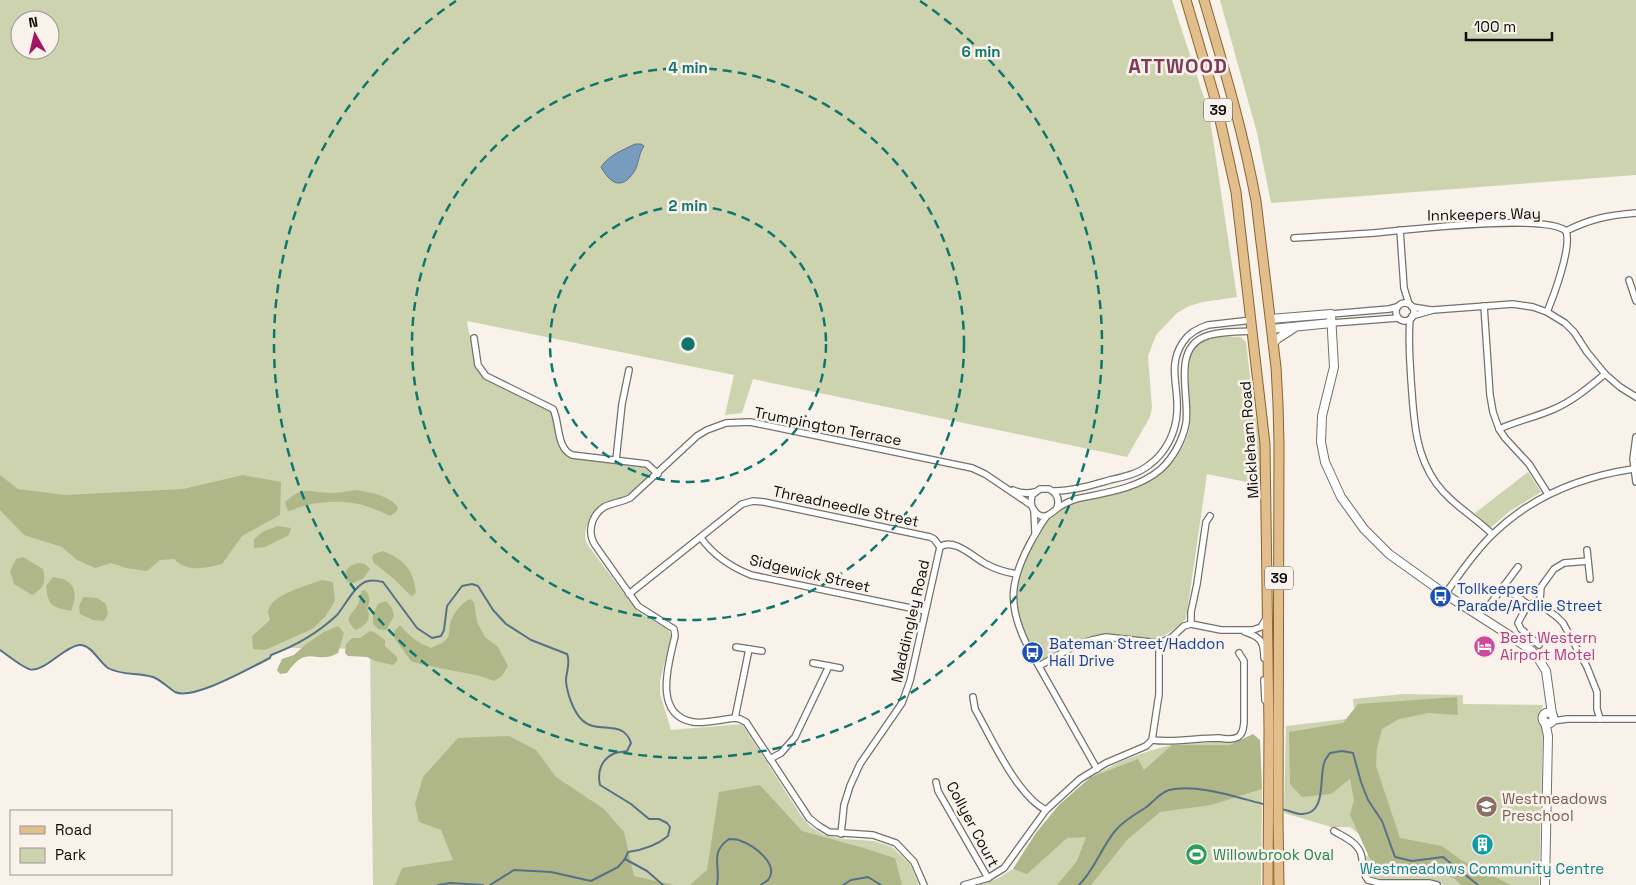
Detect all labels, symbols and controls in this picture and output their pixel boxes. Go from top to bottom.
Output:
north arrow [10,10,60,60]
scale bar [1466,10,1552,42]
text: N [27,13,39,32]
text: 100 m [1474,17,1516,36]
text: 6 min [961,42,1001,61]
district label: ATTWOOD [1128,53,1228,79]
text: 4 min [668,58,708,77]
road number: 39 [1204,98,1232,122]
text: 2 min [669,196,707,215]
street label: Innkeepers Way [1427,204,1541,224]
centre of rings [679,335,697,353]
street label: Mickleham Road [1235,381,1263,499]
street label: Trumpington Terrace [753,402,903,450]
street label: Threadneedle Street [771,481,921,531]
street label: Sidgewick Street [748,550,872,596]
street label: Maddingley Road [887,558,933,684]
road number: 39 [1265,566,1293,590]
place label: Tollkeepers Parade/Ardlie Street [1457,579,1603,615]
bus stop icon: Tollkeepers Parade/Ardlie Street [1429,585,1453,609]
place label: Best Western Airport Motel [1500,628,1597,664]
place label: Bateman Street/Haddon Hall Drive [1049,634,1225,670]
hotel icon: Best Western Airport Motel [1472,634,1496,658]
bus stop icon: Bateman Street/Haddon Hall Drive [1021,640,1045,664]
street label: Collyer Court [942,778,1004,870]
place label: Westmeadows Preschool [1502,789,1607,825]
school or university icon: Westmeadows Preschool [1474,795,1498,819]
legend [10,810,172,875]
text: Road [55,820,92,839]
building icon: Westmeadows Community Centre [1470,833,1494,857]
sports icon: Willowbrook Oval [1185,842,1209,866]
text: Park [55,845,86,864]
place label: Willowbrook Oval [1213,845,1334,864]
place label: Westmeadows Community Centre [1360,859,1604,878]

